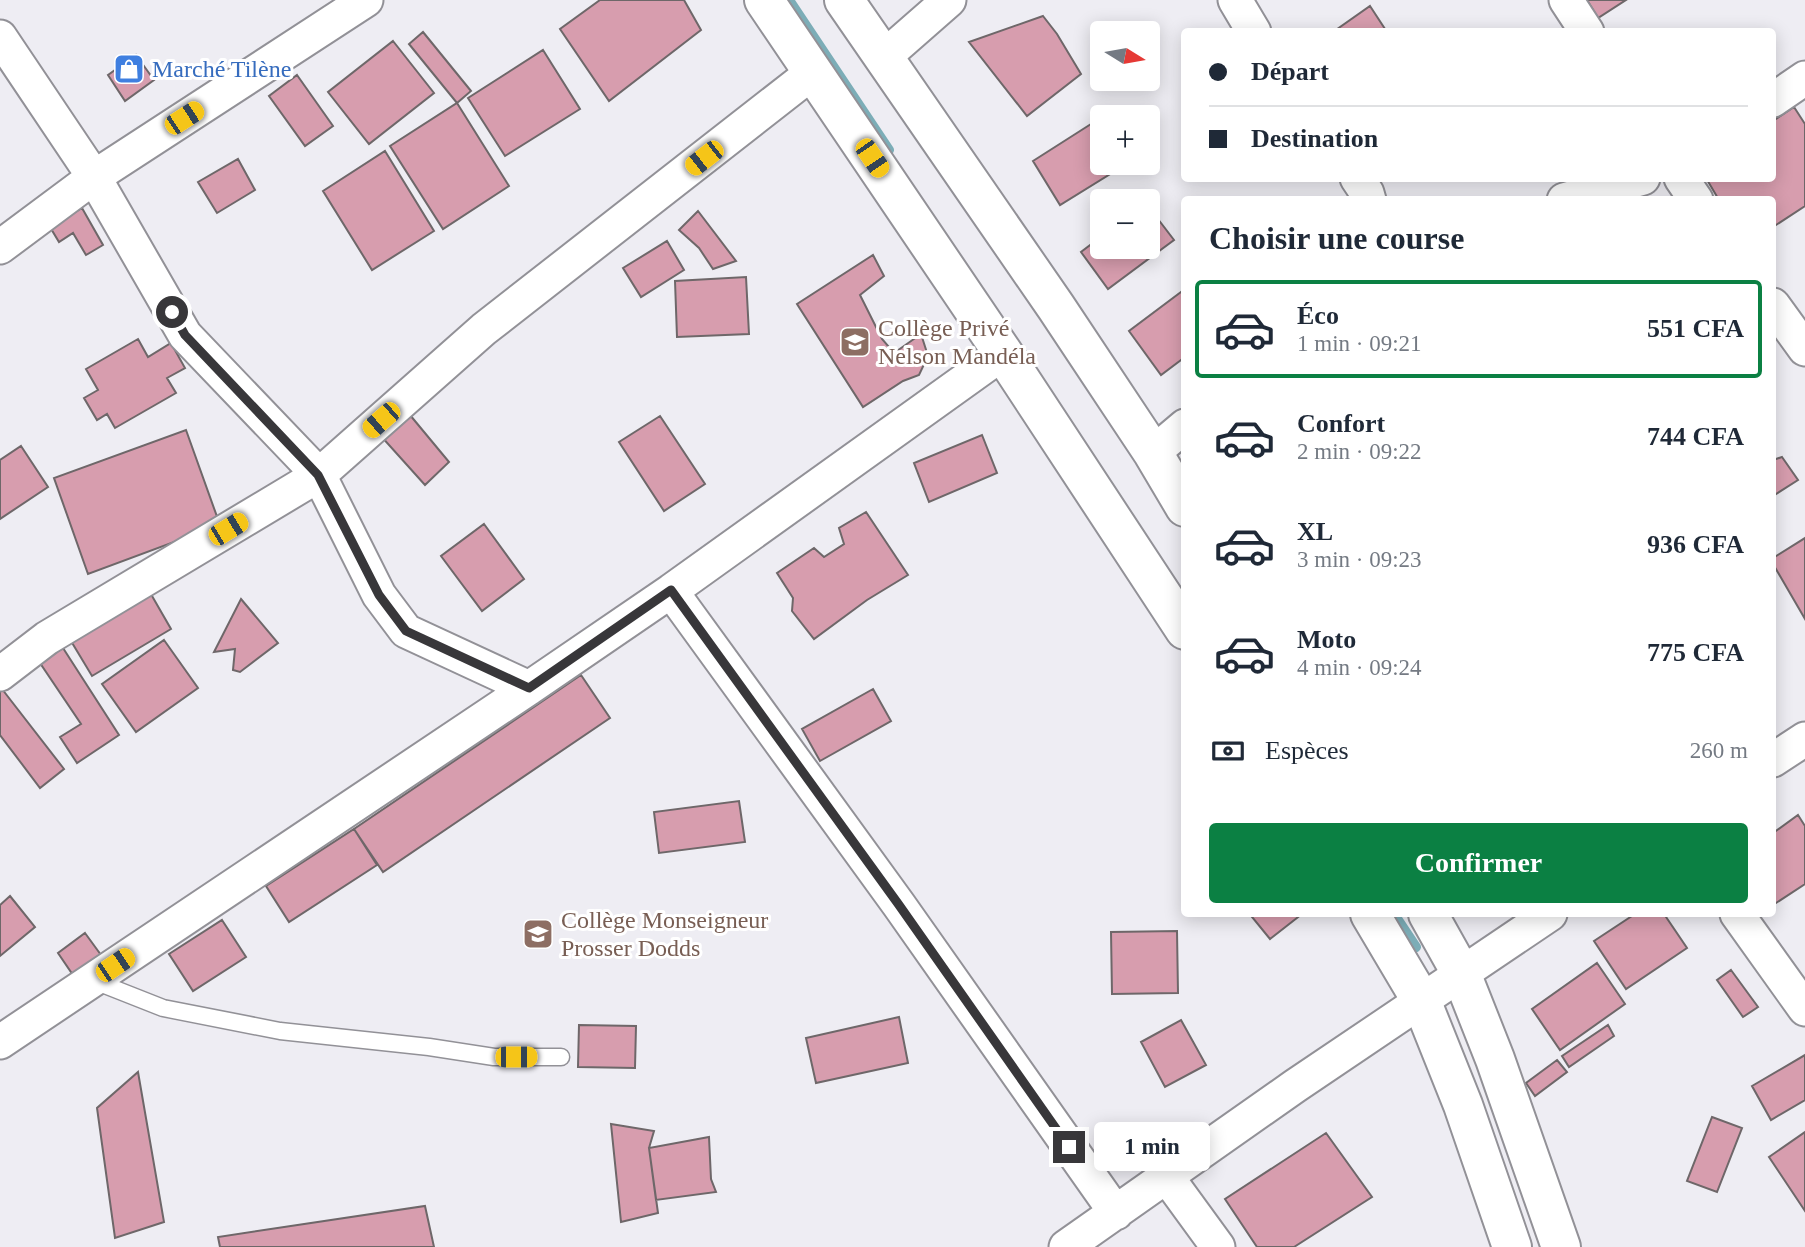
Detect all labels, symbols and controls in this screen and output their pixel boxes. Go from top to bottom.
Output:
north arrow [1090,21,1160,91]
map controls [1090,21,1160,259]
shop icon: Marché Tilène [112,52,146,86]
place label: Marché Tilène [152,56,291,82]
text: Départ [1251,57,1329,86]
car [161,98,208,138]
button: + [1090,105,1160,175]
text: Destination [1251,124,1378,153]
car [852,135,893,181]
car [681,137,728,179]
button: − [1090,189,1160,259]
text: Choisir une course [1209,220,1464,256]
route start [156,296,188,328]
icon: car [1213,298,1276,361]
text: Éco [1297,301,1339,330]
text: 551 CFA [1647,314,1744,343]
place label: Collège Privé Nelson Mandéla [878,315,1036,369]
school or university icon: Collège Privé Nelson Mandéla [838,325,872,359]
text: 1 min · 09:21 [1297,331,1422,356]
car [359,398,404,442]
icon: car [1213,406,1276,469]
text: Confort [1297,409,1385,438]
text: 744 CFA [1647,422,1744,451]
text: 2 min · 09:22 [1297,439,1422,464]
car [205,509,252,549]
icon: car [1213,514,1276,577]
text: XL [1297,517,1333,546]
text: 936 CFA [1647,530,1744,559]
text: 3 min · 09:23 [1297,547,1422,572]
icon: car [1213,622,1276,685]
text: Moto [1297,625,1356,654]
text: 775 CFA [1647,638,1744,667]
text: 4 min · 09:24 [1297,655,1422,680]
icon: cash [1209,732,1247,770]
text: Espèces [1265,736,1349,765]
text: 260 m [1690,738,1748,763]
button: Confirmer [1209,823,1748,903]
place label: Collège Monseigneur Prosser Dodds [561,907,768,961]
school or university icon: Collège Monseigneur Prosser Dodds [521,917,555,951]
car [92,945,139,985]
car [496,1047,538,1068]
callout: 1 min [1094,1122,1209,1172]
route end [1053,1131,1085,1163]
text: 1 min [1124,1134,1180,1159]

